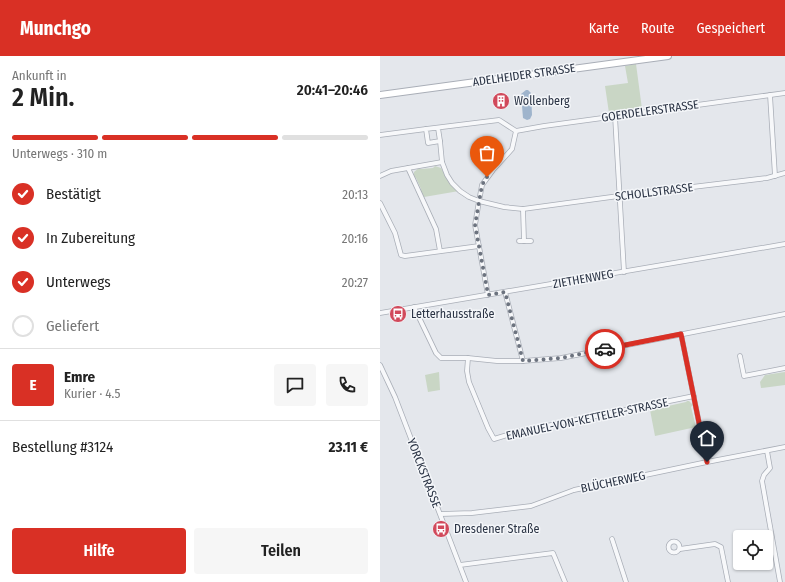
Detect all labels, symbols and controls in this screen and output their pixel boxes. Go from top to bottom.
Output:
text: Munchgo [20,17,91,40]
text: Karte [589,20,619,37]
text: Route [641,20,674,37]
text: Gespeichert [696,20,765,37]
street label: ADELHEIDER STRASSE [472,61,577,89]
text: Ankunft in [12,68,67,83]
text: 20:41–20:46 [297,81,368,99]
text: 2 Min. [12,82,74,113]
building icon: Wollenberg [491,91,511,111]
place label: Wollenberg [514,94,570,108]
street label: GOERDELERSTRASSE [600,97,700,125]
pin [470,136,504,177]
icon: bag [476,142,498,164]
text: Unterwegs · 310 m [12,146,107,161]
street label: SCHOLLSTRASSE [614,180,694,204]
icon: check [12,183,34,205]
text: Bestätigt [46,185,101,203]
text: 20:13 [342,187,368,202]
icon: check [12,227,34,249]
text: In Zubereitung [46,229,135,247]
text: 20:16 [342,231,368,246]
street label: ZIETHENWEG [551,267,615,291]
icon: check [12,271,34,293]
text: Unterwegs [46,273,111,291]
text: 20:27 [342,275,368,290]
bus stop icon: Letterhausstraße [388,304,408,324]
place label: Letterhausstraße [411,307,494,321]
text: Geliefert [46,317,99,335]
courier [585,329,625,369]
icon: car [594,338,616,360]
button: chat [274,364,316,406]
button: phone [326,364,368,406]
text: Emre [64,368,95,386]
text: E [29,376,37,394]
text: Kurier · 4.5 [64,386,120,401]
street label: EMANUEL-VON-KETTELER-STRASSE [505,395,670,443]
pin [690,421,724,462]
icon: home [696,427,718,449]
street label: YORCKSTRASSE [404,436,444,510]
text: Bestellung #3124 [12,438,113,456]
text: 23.11 € [328,438,368,456]
street label: BLÜCHERWEG [579,466,647,496]
bus stop icon: Dresdener Straße [431,519,451,539]
place label: Dresdener Straße [454,522,539,536]
button: Hilfe [12,528,186,574]
button: Teilen [194,528,368,574]
map controls [733,530,773,570]
button: locate [733,530,773,570]

